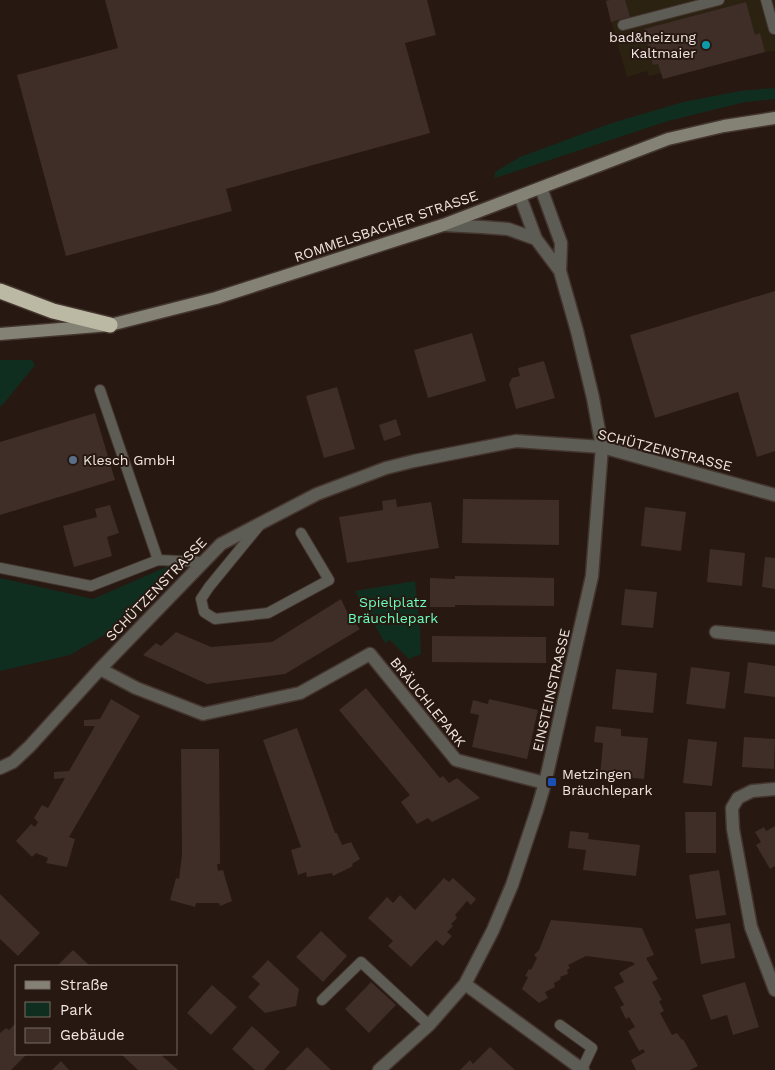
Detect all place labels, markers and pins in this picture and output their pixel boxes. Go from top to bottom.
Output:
place label: bad&heizung Kaltmaier [609,29,697,61]
marker: bad&heizung Kaltmaier [700,39,712,51]
place label: Klesch GmbH [83,452,176,468]
marker: Klesch GmbH [67,454,79,466]
place label: Metzingen Bräuchlepark [562,766,653,798]
marker: Metzingen Bräuchlepark [546,776,558,788]

